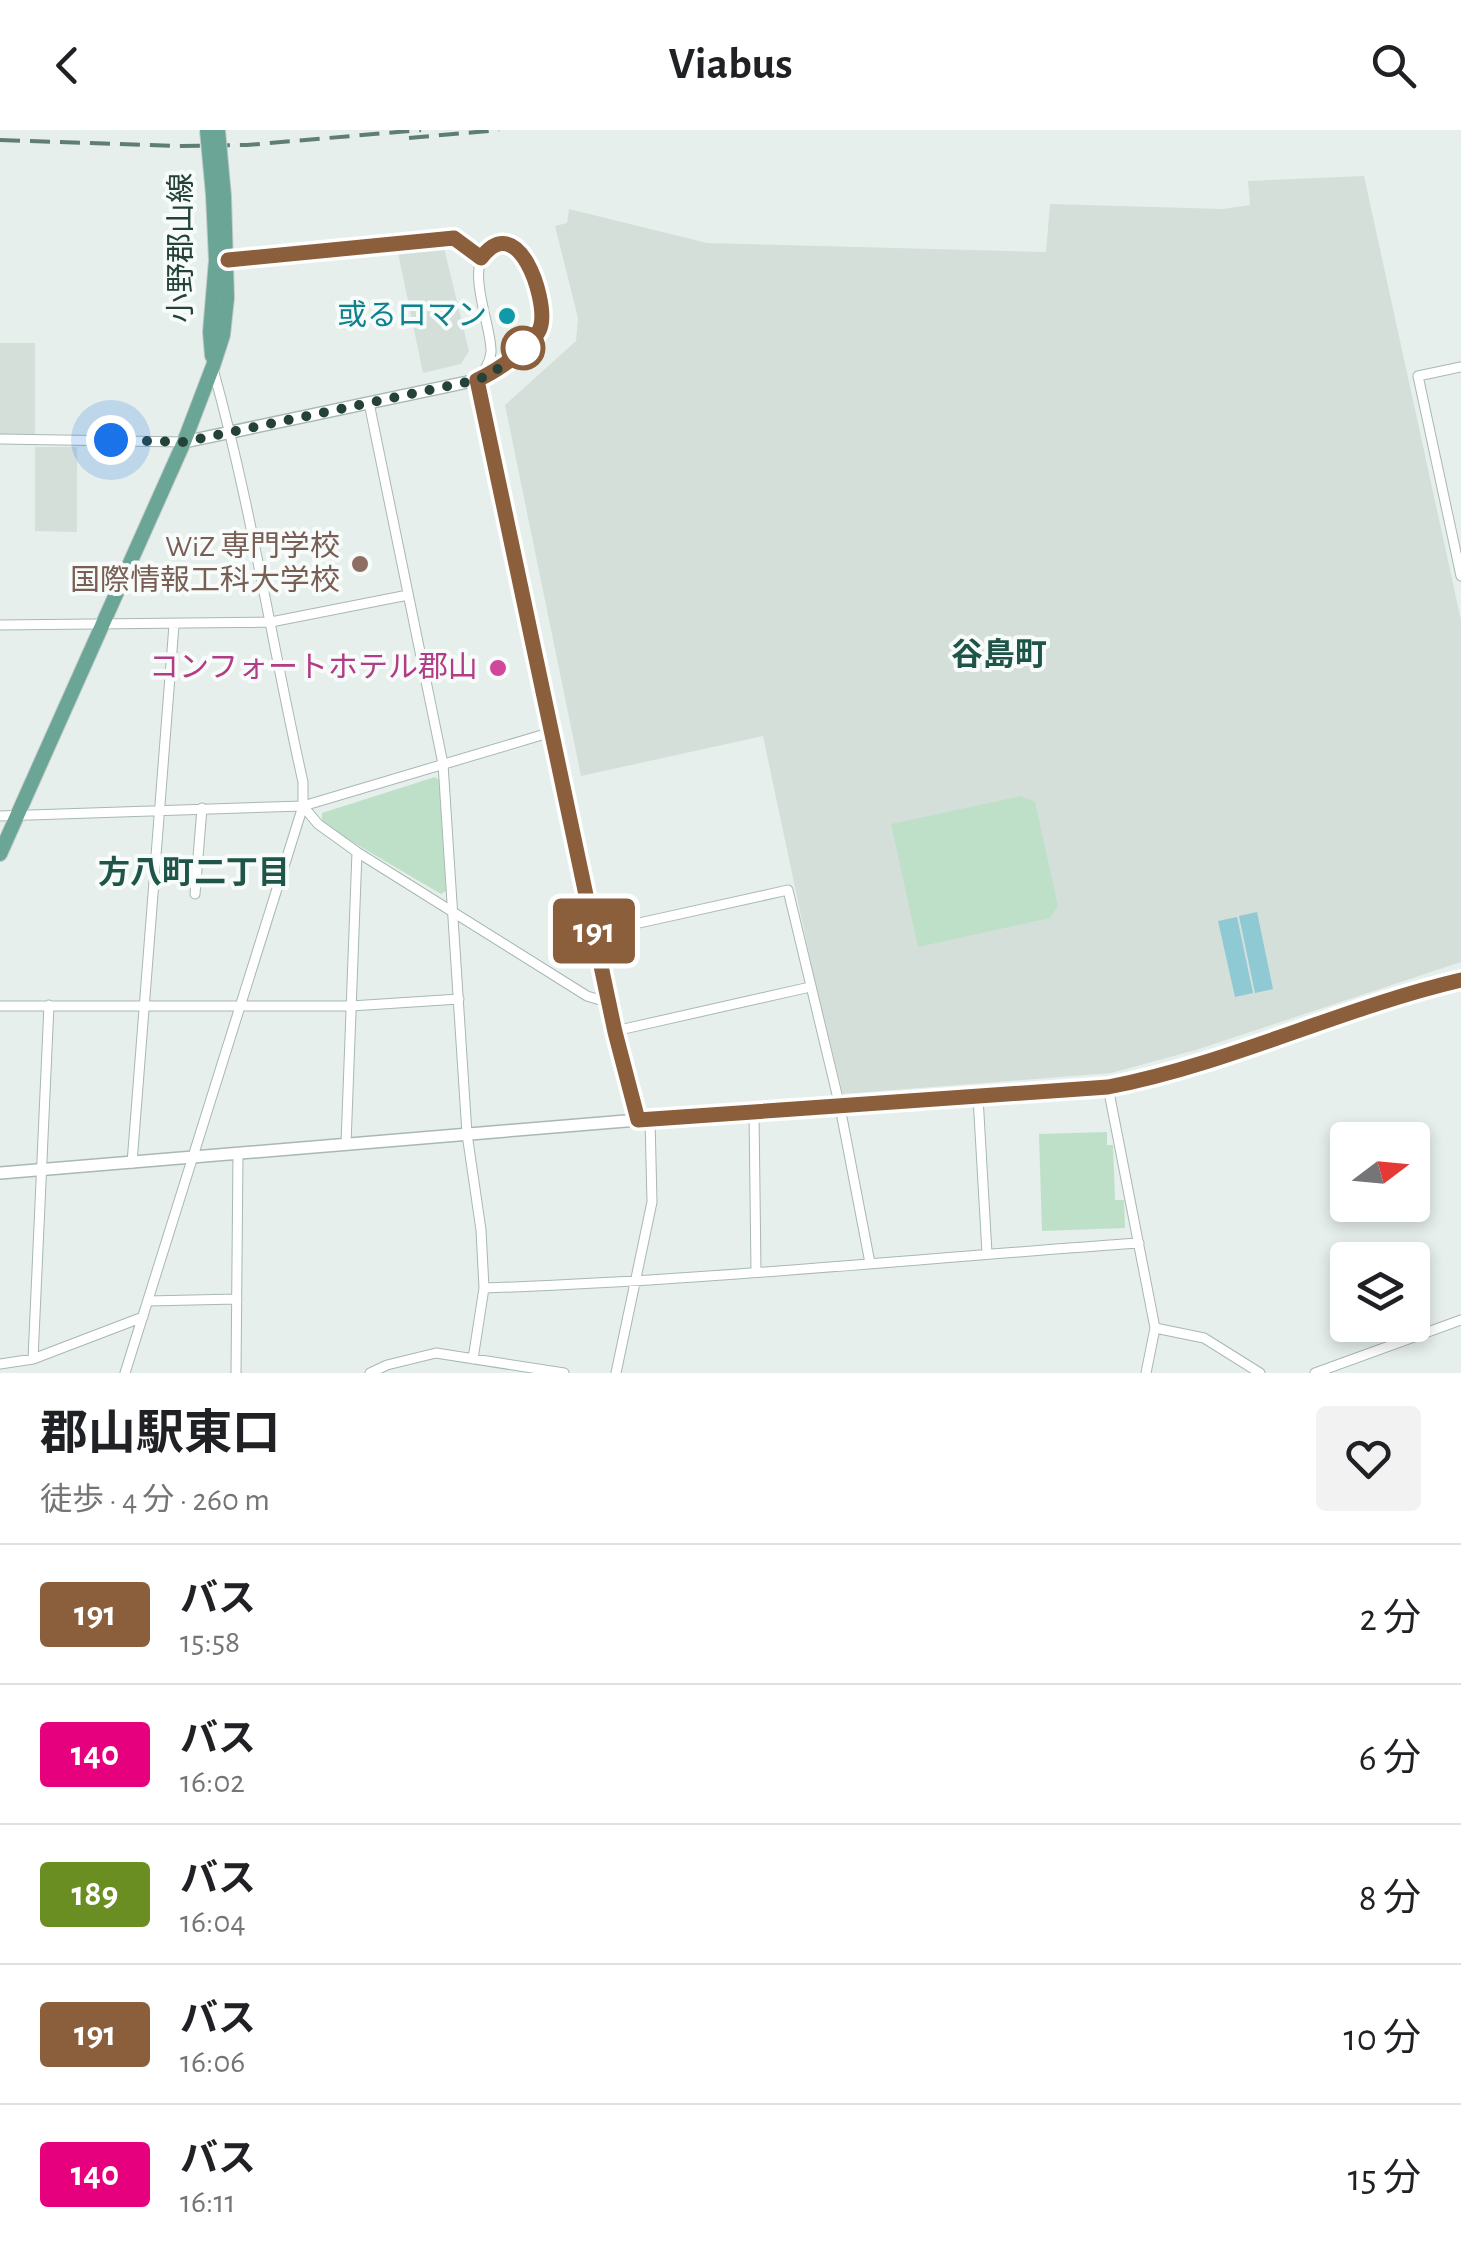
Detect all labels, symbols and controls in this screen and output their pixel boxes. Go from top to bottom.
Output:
icon: back [40,38,95,93]
icon: search [1366,38,1421,93]
text: Viabus [668,42,793,87]
street label: 小野郡山線 [165,173,197,323]
place label: 或るロマン [337,300,487,331]
marker: 或るロマン [496,305,518,327]
unlabelled marker [502,327,544,369]
your location [86,415,136,465]
place label: WiZ 専門学校 国際情報工科大学校 [70,530,340,596]
marker: WiZ 専門学校 国際情報工科大学校 [349,553,371,575]
district label: 谷島町 [951,637,1047,671]
place label: コンフォートホテル郡山 [149,652,478,683]
marker: コンフォートホテル郡山 [487,657,509,679]
district label: 方八町二丁目 [98,855,290,889]
line badge: 191 [536,898,652,964]
text: 191 [573,914,615,949]
north arrow [1330,1122,1430,1222]
map controls [1330,1122,1430,1342]
button: layers [1330,1242,1430,1342]
button: heart [1316,1406,1421,1511]
text: 郡山駅東口 [40,1411,280,1459]
text: 徒歩 · 4 分 · 260 m [40,1484,270,1516]
text: バス [180,1581,256,1619]
text: 191 [74,1597,116,1632]
text: 2 分 [1359,1600,1421,1638]
text: 15:58 [180,1626,240,1658]
text: バス [180,1721,256,1759]
text: 140 [71,1737,119,1772]
text: 6 分 [1359,1740,1421,1778]
text: 16:02 [180,1766,245,1798]
text: バス [180,1861,256,1899]
text: 189 [72,1877,118,1912]
text: 8 分 [1359,1880,1421,1918]
text: 16:04 [180,1906,246,1938]
text: バス [180,2001,256,2039]
text: 191 [74,2017,116,2052]
text: 10 分 [1344,2020,1421,2058]
text: 16:06 [180,2046,245,2078]
text: バス [180,2141,256,2179]
text: 140 [71,2157,119,2192]
text: 15 分 [1348,2160,1421,2198]
text: 16:11 [180,2186,235,2218]

